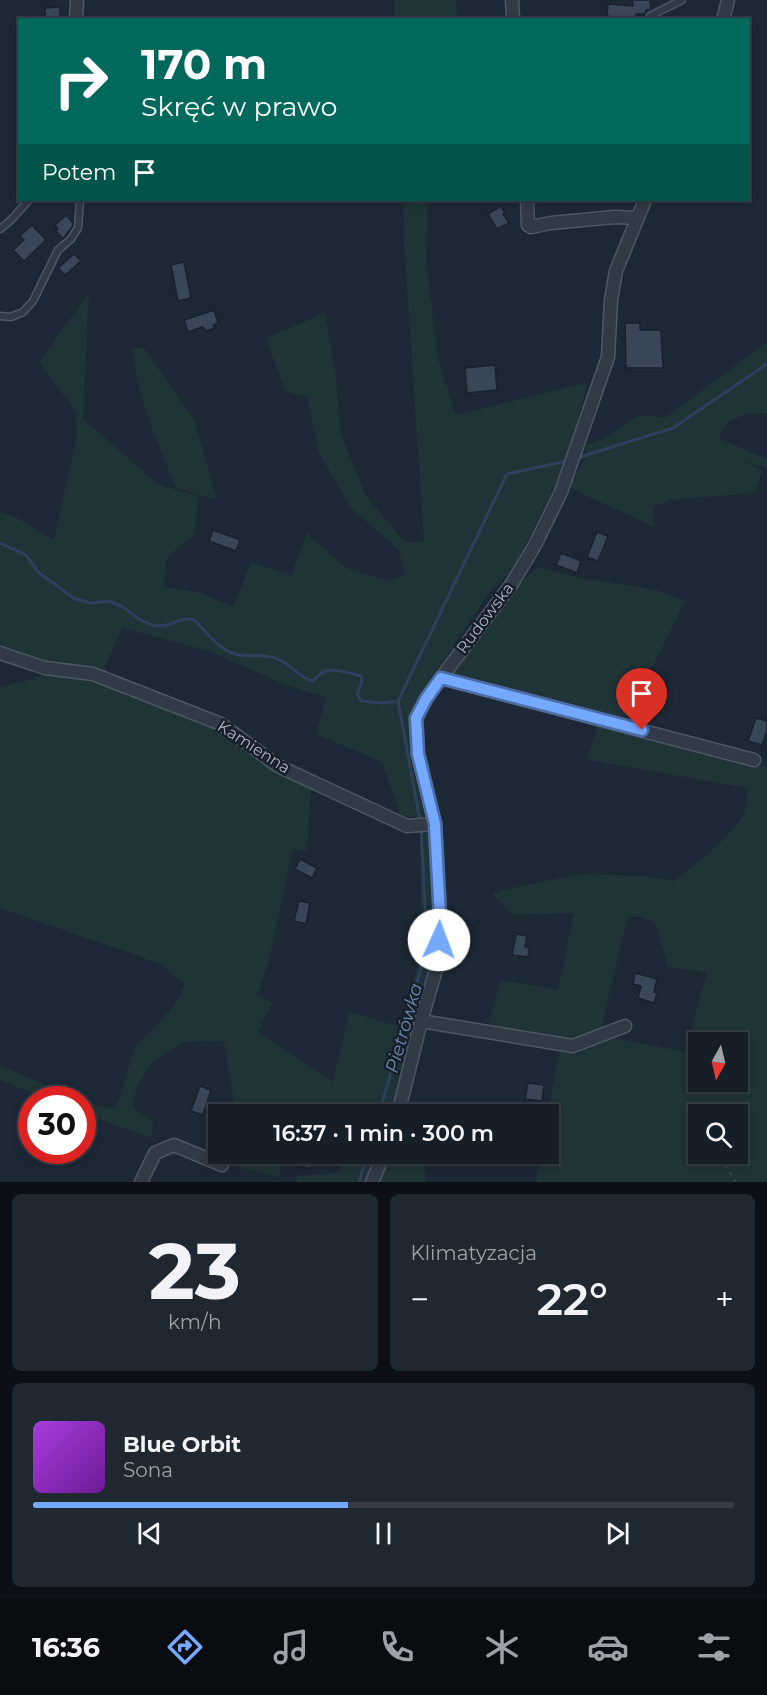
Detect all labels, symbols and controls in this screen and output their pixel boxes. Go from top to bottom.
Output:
text: 170 m [141,38,267,90]
icon: right [42,42,120,120]
text: Skręć w prawo [141,90,337,123]
icon: arrive [128,156,161,189]
text: Potem [42,159,116,186]
street label: Rudowska [452,579,518,657]
pin [616,668,667,730]
icon: arrive [625,677,658,710]
street label: Kamienna [214,717,294,777]
position arrow [407,908,471,972]
water label: Pietrówka [381,981,427,1075]
north arrow [688,1032,748,1092]
map controls [688,1032,748,1164]
speed limit sign: 30 [18,1086,96,1164]
button: search [688,1104,748,1164]
text: 16:37 · 1 min · 300 m [273,1120,494,1147]
text: 23 [149,1223,241,1319]
text: Klimatyzacja [411,1241,537,1265]
text: 22° [537,1271,608,1326]
text: − [411,1279,429,1319]
text: + [715,1279,734,1319]
text: km/h [168,1310,221,1334]
text: Blue Orbit [123,1431,241,1458]
text: Sona [123,1458,173,1482]
icon: previous [133,1517,166,1550]
icon: pause [367,1517,400,1550]
icon: next [601,1517,634,1550]
icon: directions [164,1626,206,1668]
icon: music [270,1626,312,1668]
icon: phone [376,1626,418,1668]
icon: climate [481,1626,523,1668]
icon: car [587,1626,629,1668]
icon: filters [693,1626,735,1668]
text: 16:36 [32,1631,100,1664]

